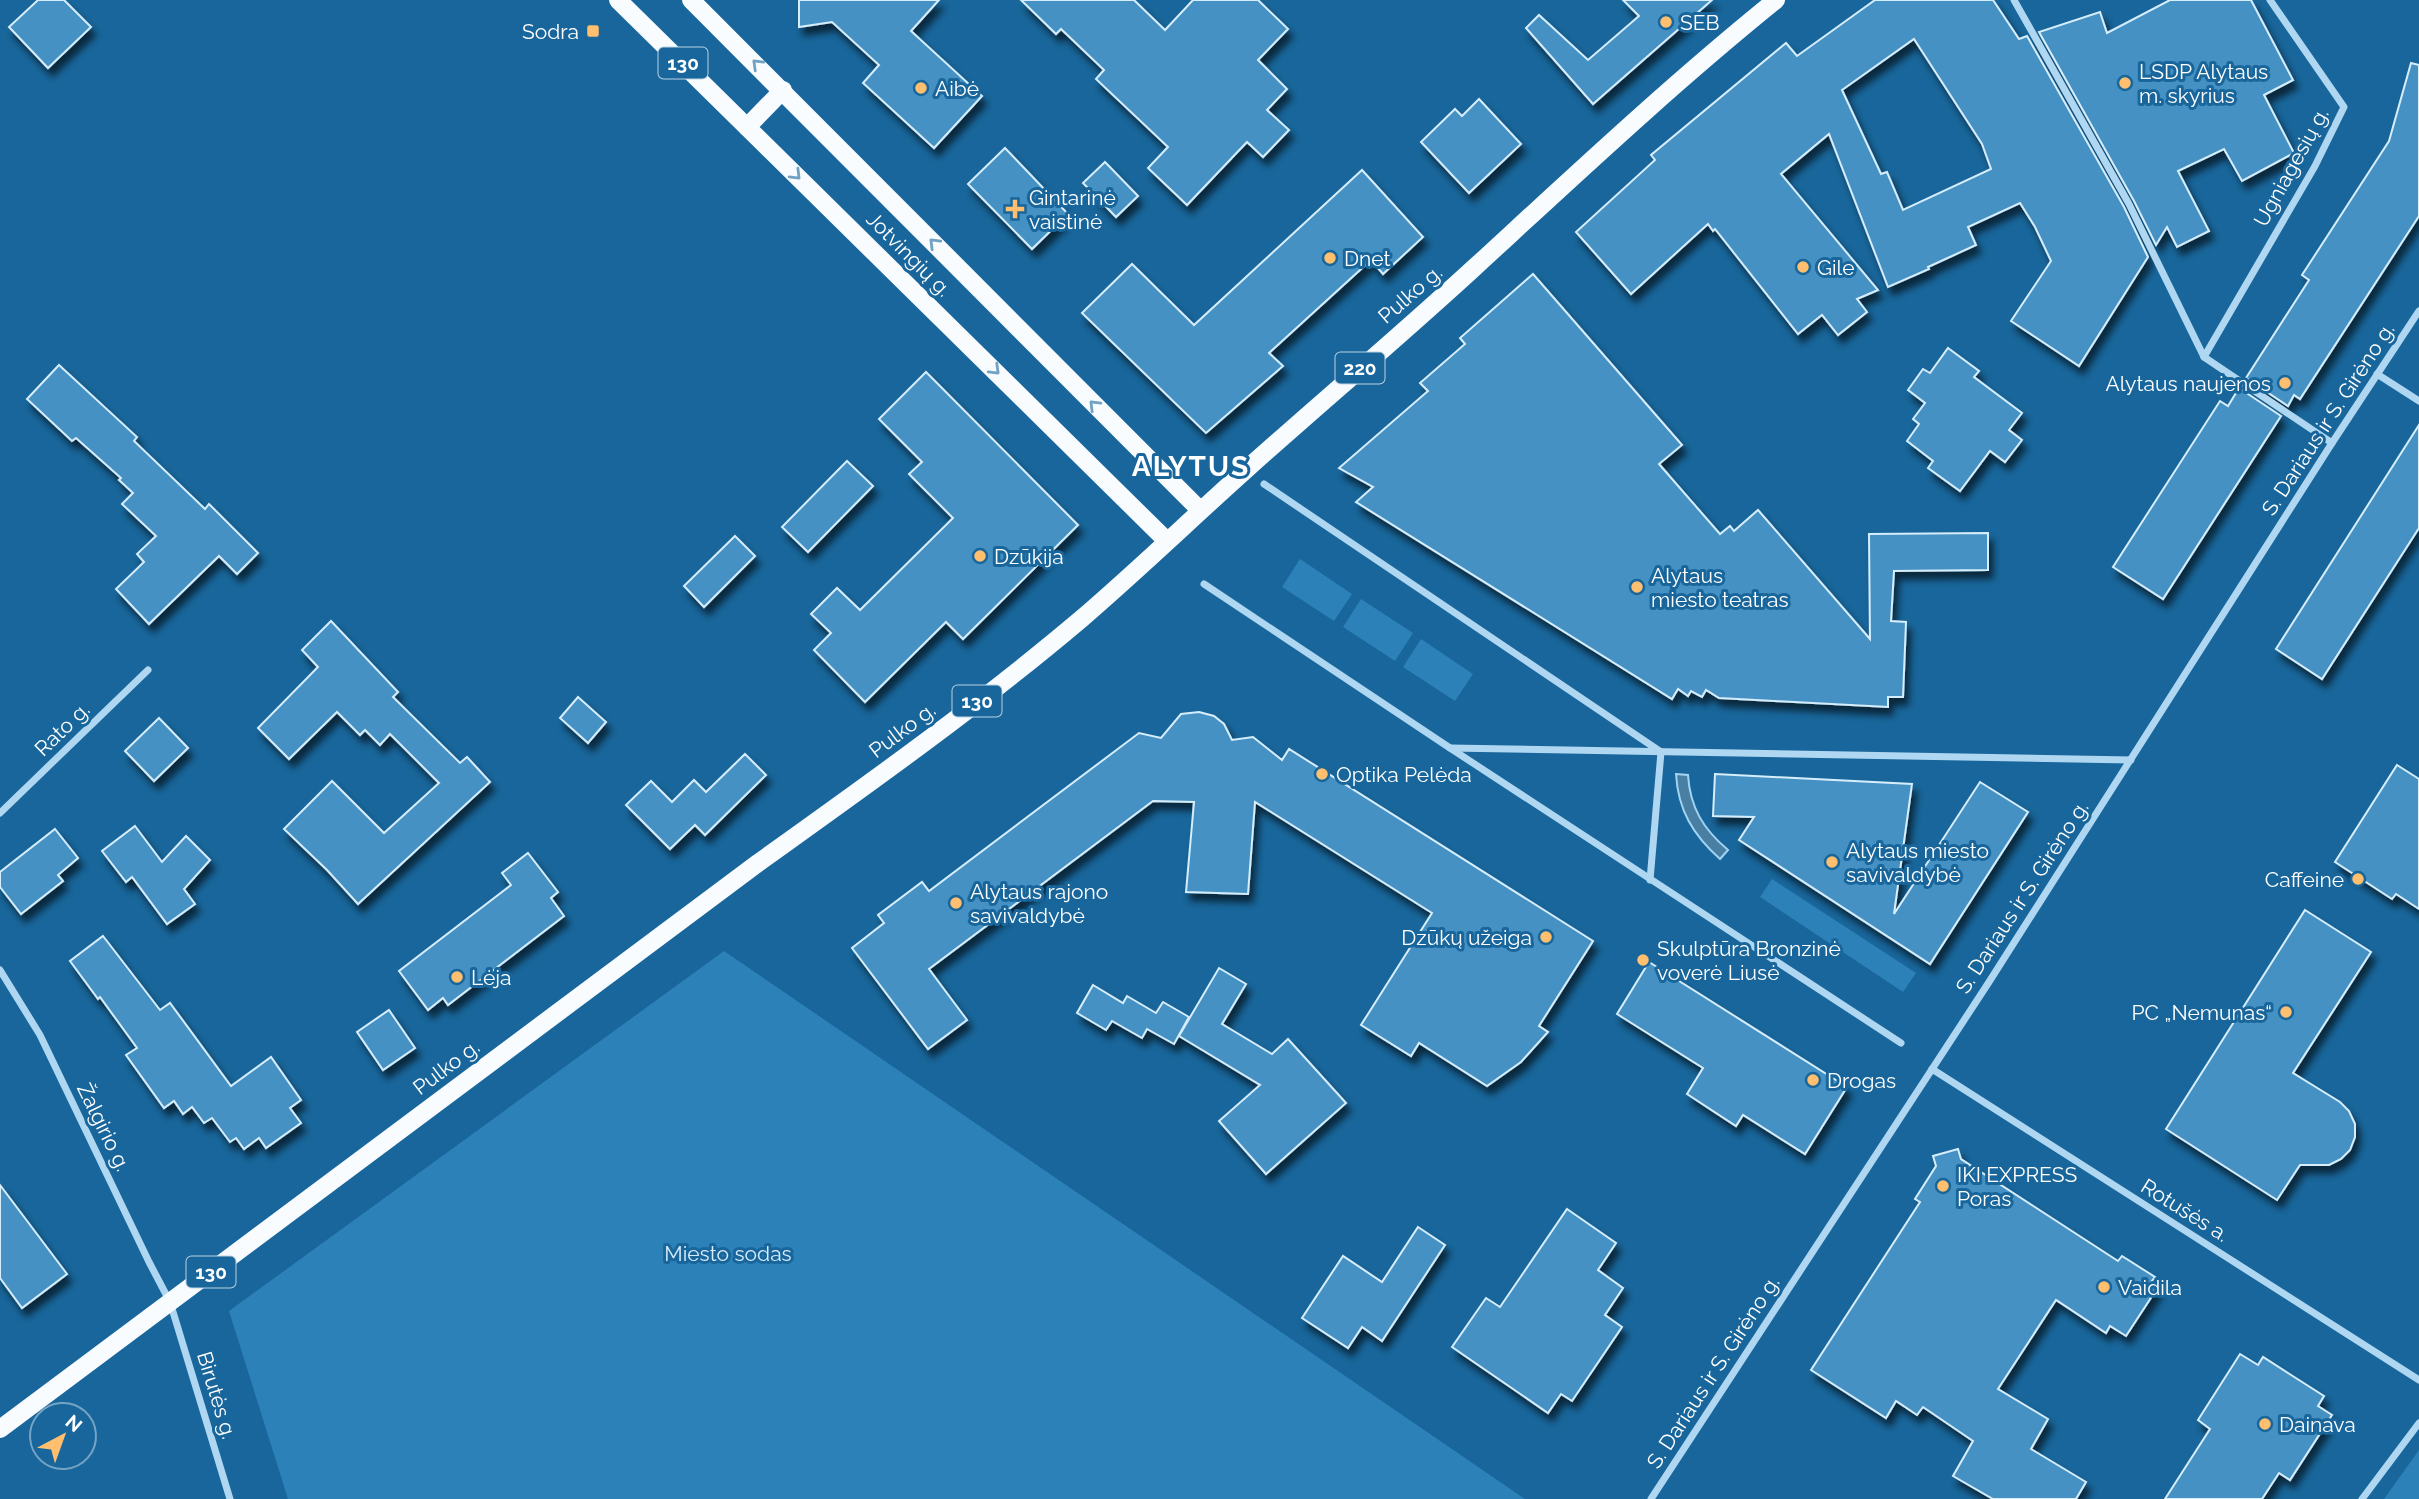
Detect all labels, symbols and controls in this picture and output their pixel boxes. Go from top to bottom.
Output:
place label: SEB [1680,10,1720,35]
marker: SEB [1658,14,1674,30]
place label: Sodra [522,19,579,44]
marker: Sodra [585,23,601,39]
road number: 130 [658,48,708,78]
place label: LSDP Alytaus m. skyrius [2139,59,2268,108]
one-way arrow [752,60,765,73]
marker: LSDP Alytaus m. skyrius [2117,75,2133,91]
place label: Aibė [935,76,979,101]
marker: Aibė [913,80,929,96]
street label: Ugniagesių g. [2248,103,2334,231]
one-way arrow [788,166,801,179]
place label: Gintarinė vaistinė [1029,185,1116,234]
marker: Gintarinė vaistinė [1007,201,1023,217]
street label: Jotvingių g. [861,206,957,302]
one-way arrow [929,239,942,252]
place label: Dnet [1344,246,1391,271]
marker: Dnet [1322,250,1338,266]
place label: Gile [1817,255,1855,280]
street label: Pulko g. [1373,259,1447,329]
marker: Gile [1795,259,1811,275]
street label: S. Dariaus ir S. Girėno g. [2256,318,2400,520]
road number: 220 [1336,352,1384,384]
one-way arrow [987,361,1000,374]
place label: Alytaus naujenos [2106,371,2271,396]
marker: Alytaus naujenos [2277,375,2293,391]
one-way arrow [1090,400,1103,413]
district label: ALYTUS [1132,450,1250,483]
place label: Dzūkija [994,544,1064,569]
marker: Dzūkija [972,548,988,564]
place label: Alytaus miesto teatras [1651,563,1789,612]
marker: Alytaus miesto teatras [1629,579,1645,595]
road number: 130 [953,686,1002,716]
street label: Rato g. [29,697,95,761]
street label: Pulko g. [864,697,940,763]
place label: Optika Pelėda [1336,762,1472,787]
marker: Optika Pelėda [1314,766,1330,782]
street label: S. Dariaus ir S. Girėno g. [1950,796,2094,998]
place label: Alytaus miesto savivaldybė [1846,838,1989,887]
marker: Alytaus miesto savivaldybė [1824,854,1840,870]
place label: Caffeine [2265,867,2344,892]
marker: Caffeine [2350,871,2366,887]
place label: Alytaus rajono savivaldybė [970,879,1108,928]
marker: Alytaus rajono savivaldybė [948,895,964,911]
place label: Dzūkų užeiga [1401,925,1532,950]
marker: Dzūkų užeiga [1538,929,1554,945]
place label: Skulptūra Bronzinė voverė Liusė [1657,936,1841,985]
marker: Skulptūra Bronzinė voverė Liusė [1635,952,1651,968]
place label: Lėja [471,965,512,990]
marker: Lėja [449,969,465,985]
place label: PC „Nemunas“ [2131,1000,2272,1025]
marker: PC „Nemunas“ [2278,1004,2294,1020]
street label: Pulko g. [408,1034,484,1100]
place label: Drogas [1827,1068,1896,1093]
marker: Drogas [1805,1072,1821,1088]
street label: Žalgirio g. [72,1079,136,1175]
place label: IKI EXPRESS Poras [1957,1162,2078,1211]
street label: Rotušės a. [2137,1173,2233,1247]
marker: IKI EXPRESS Poras [1935,1178,1951,1194]
park label: Miesto sodas [664,1241,792,1266]
road number: 130 [186,1256,235,1288]
street label: S. Dariaus ir S. Girėno g. [1641,1271,1785,1473]
place label: Vaidila [2118,1275,2182,1300]
marker: Vaidila [2096,1279,2112,1295]
street label: Birutės g. [192,1348,242,1442]
north arrow [28,1401,98,1471]
text: N [61,1410,87,1436]
place label: Dainava [2279,1412,2356,1437]
marker: Dainava [2257,1416,2273,1432]

